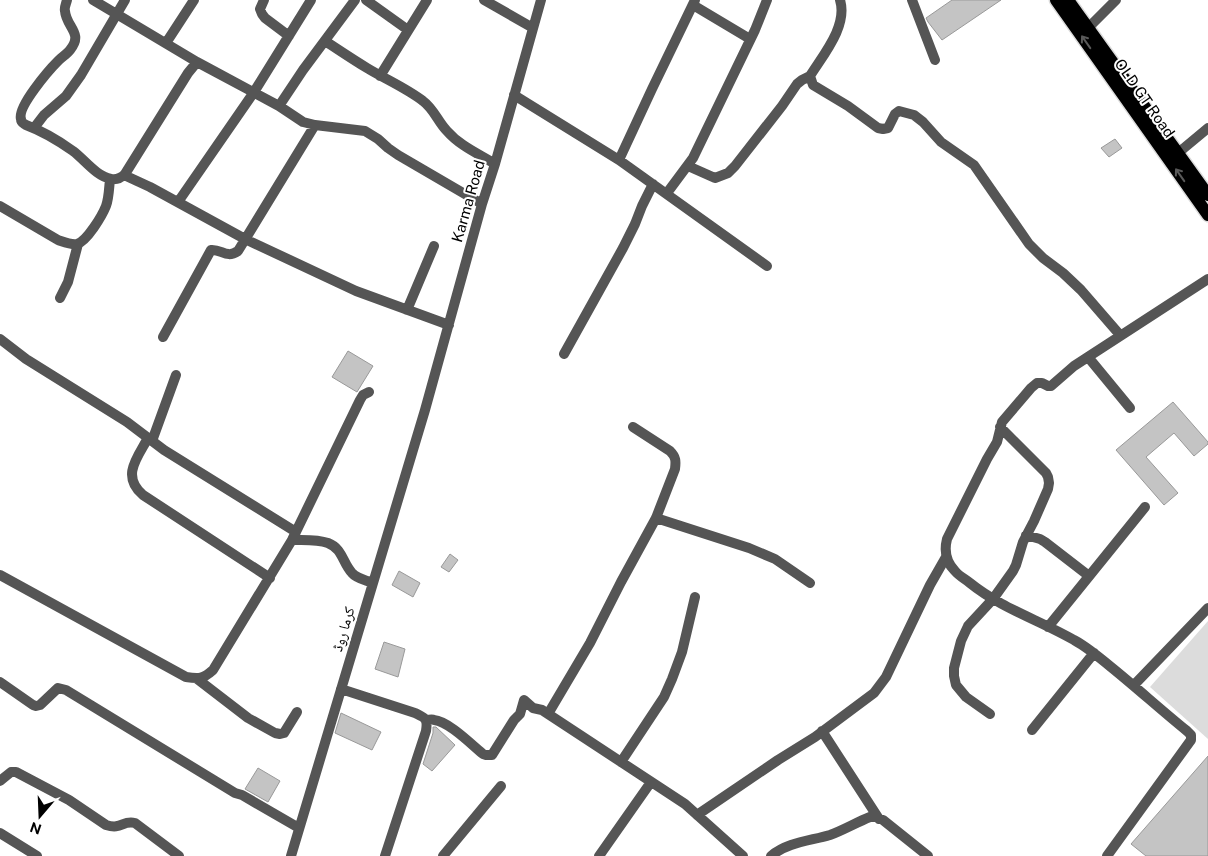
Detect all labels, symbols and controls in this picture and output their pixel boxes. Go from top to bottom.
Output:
one-way arrow [1081,35,1091,49]
street label: OLD GT Road [1112,55,1178,141]
street label: Karma Road [448,158,488,244]
one-way arrow [1175,168,1185,182]
street label: کرما روڈ [328,605,359,654]
north arrow [15,791,65,841]
text: N [28,819,44,838]

